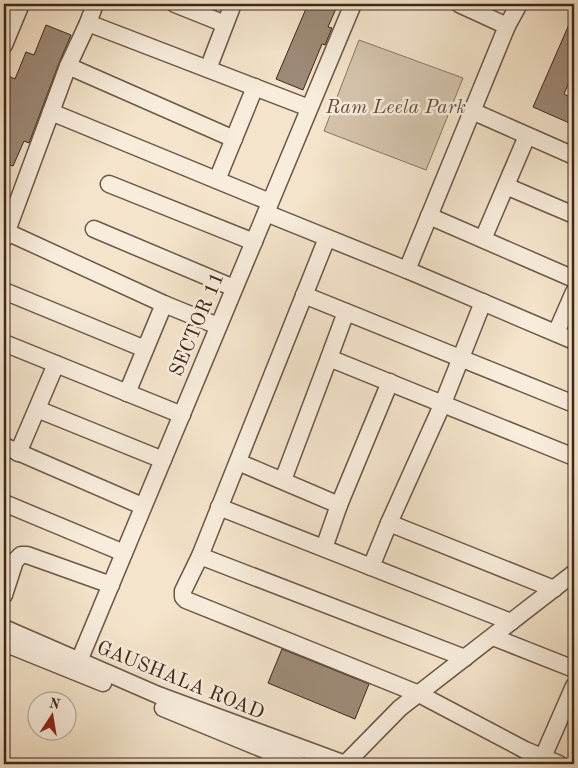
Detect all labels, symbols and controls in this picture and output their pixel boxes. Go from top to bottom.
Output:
park label: Ram Leela Park [325,98,466,118]
street label: SECTOR 11 [167,270,229,380]
street label: GAUSHALA ROAD [94,638,267,724]
north arrow [28,690,78,740]
text: N [48,696,61,712]

